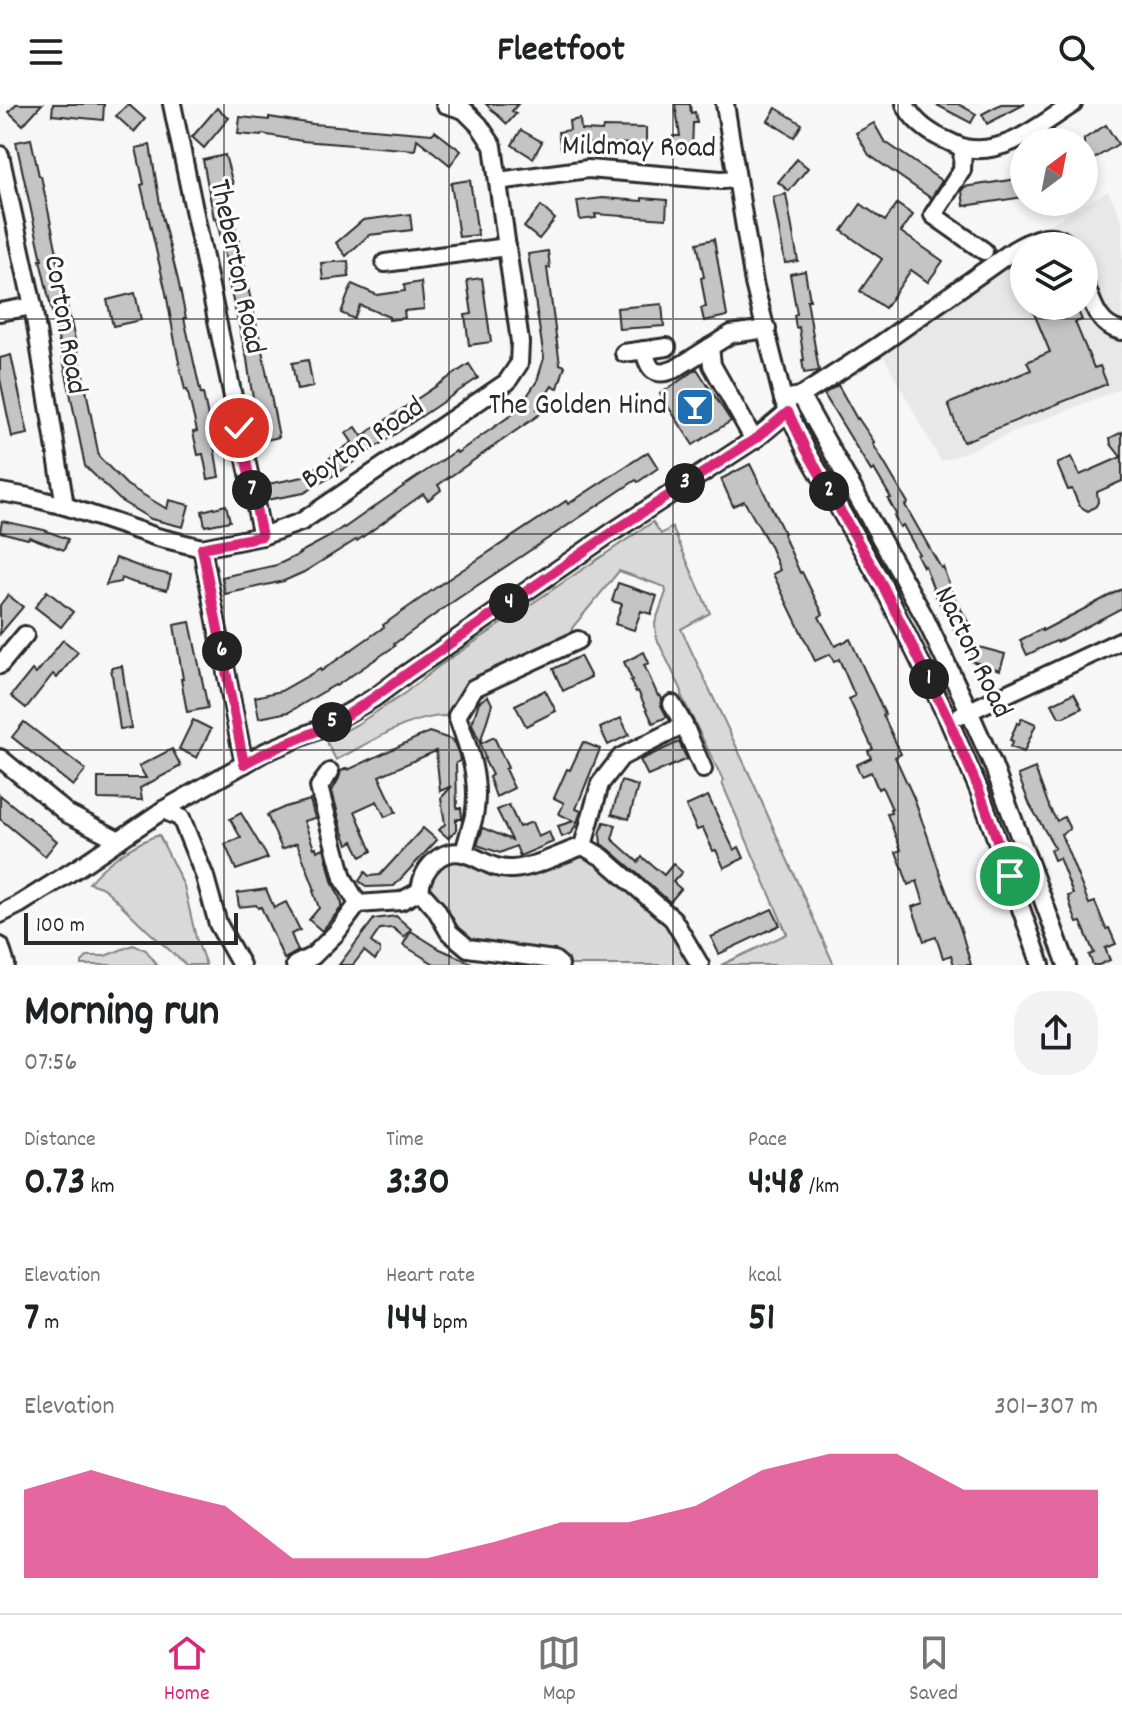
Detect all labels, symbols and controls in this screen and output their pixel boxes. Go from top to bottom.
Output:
text: Fleetfoot [497,26,625,78]
icon: menu [24,30,68,74]
icon: search [1054,30,1098,74]
street label: Mildmay Road [562,126,716,172]
north arrow [1010,128,1098,216]
map controls [1010,128,1098,320]
street label: Theberton Road [196,176,274,358]
button: layers [1010,232,1098,320]
street label: Corton Road [30,252,96,398]
place label: The Golden Hind [489,386,667,429]
bar icon: The Golden Hind [674,386,716,428]
street label: Boyton Road [294,388,434,502]
pin [205,394,273,462]
icon: check [217,406,261,450]
pin: 3 [665,463,705,503]
text: 3 [680,467,690,498]
pin: 7 [232,470,272,510]
pin: 2 [809,471,849,511]
text: 7 [248,474,256,505]
text: 2 [824,475,834,506]
street label: Nacton Road [921,580,1021,726]
pin: 4 [489,583,529,623]
text: 4 [504,587,514,618]
pin: 6 [202,631,242,671]
text: 6 [217,635,227,666]
pin: 1 [909,659,949,699]
text: 1 [927,663,931,694]
pin: 5 [312,702,352,742]
text: 5 [327,706,337,737]
pin [976,842,1044,910]
icon: arrive [988,854,1032,898]
scale bar [24,909,238,945]
text: 100 m [36,911,85,942]
text: Morning run [24,983,219,1046]
button: share [1014,991,1098,1075]
text: 07:56 [24,1045,77,1082]
text: Distance [24,1125,96,1156]
text: Time [386,1125,424,1156]
text: Pace [748,1125,787,1156]
text: 0.73 [24,1156,86,1213]
text: 3:30 [386,1156,450,1213]
text: 4:48 [748,1156,804,1213]
text: km [86,1172,115,1203]
text: /km [804,1172,839,1203]
text: Elevation [24,1261,101,1292]
text: Heart rate [386,1261,475,1292]
text: kcal [748,1261,781,1292]
text: 7 [24,1292,39,1349]
text: 144 [386,1292,428,1349]
text: 51 [748,1292,775,1349]
text: m [39,1308,59,1339]
text: bpm [428,1308,468,1339]
text: Elevation [24,1389,114,1426]
text: 301–307 m [994,1389,1098,1426]
tab: Home [164,1631,210,1710]
tab: Map [537,1631,581,1710]
tab: Saved [909,1631,958,1710]

